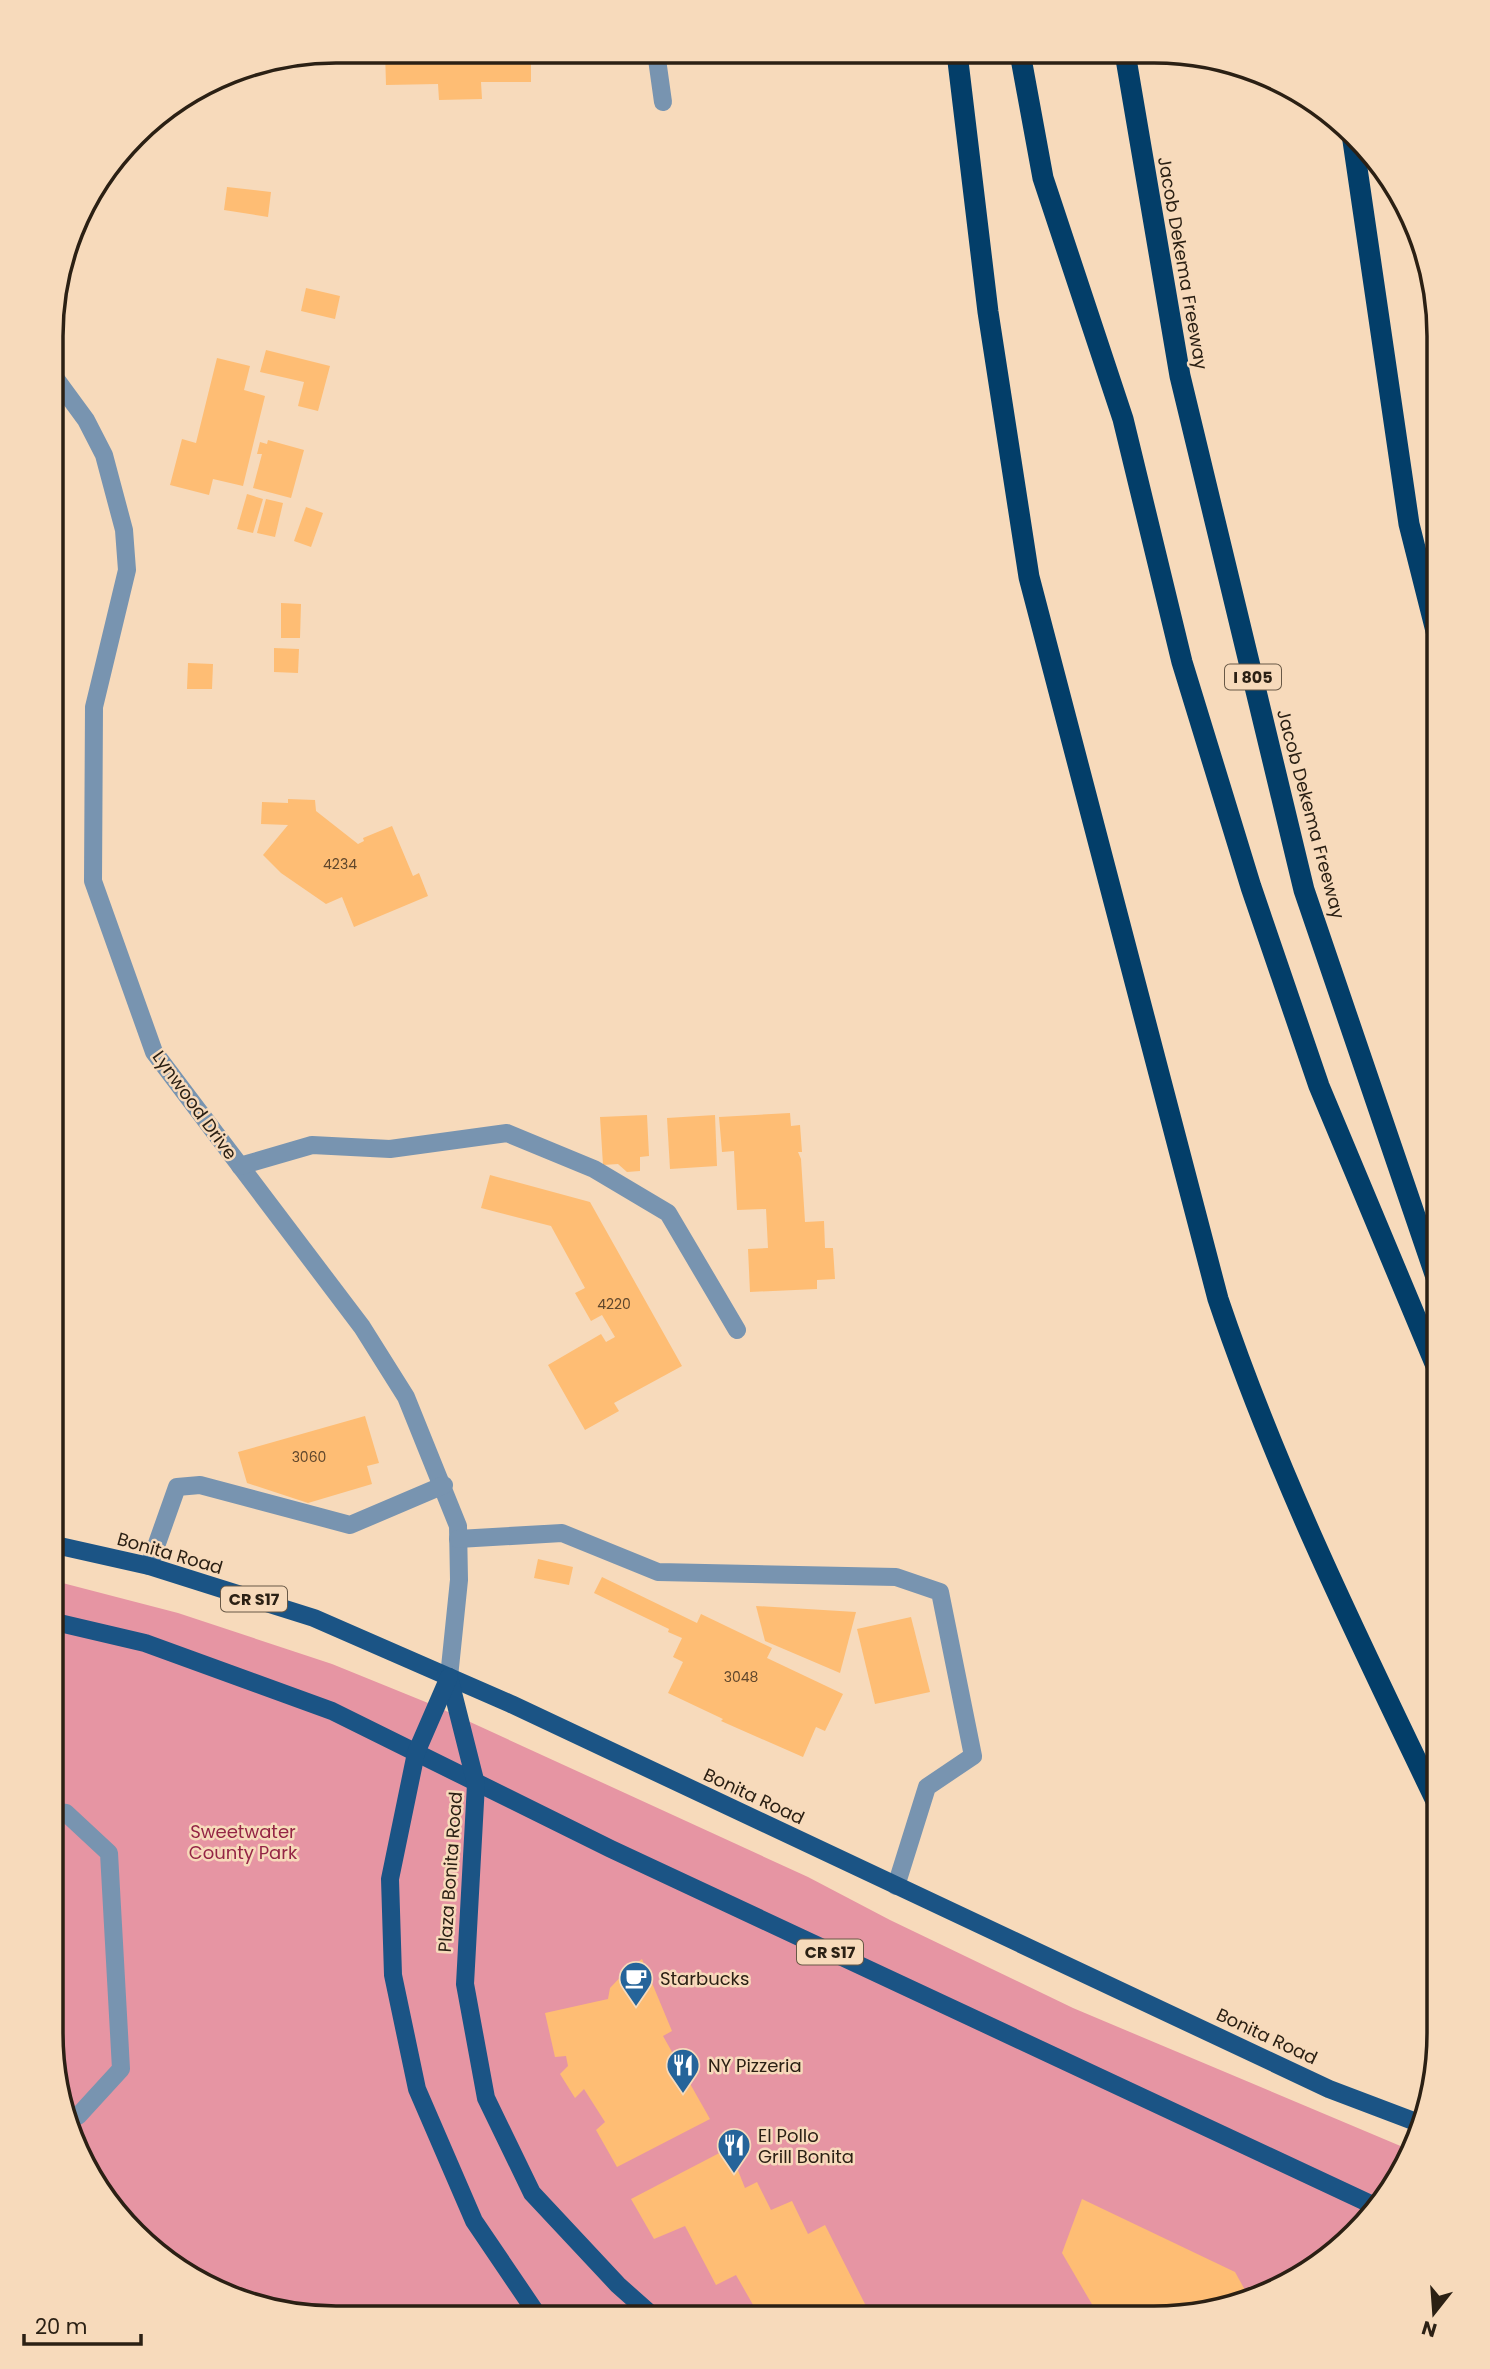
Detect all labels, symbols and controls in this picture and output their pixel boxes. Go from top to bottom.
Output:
street label: Jacob Dekema Freeway [1152,154,1214,372]
road number: I 805 [1225,664,1281,690]
street label: Jacob Dekema Freeway [1271,706,1351,922]
house number: 4234 [323,854,357,874]
street label: Lynwood Drive [147,1045,243,1165]
house number: 4220 [597,1294,631,1314]
house number: 3060 [292,1447,326,1467]
street label: Bonita Road [114,1526,226,1580]
road number: CR S17 [221,1586,287,1611]
house number: 3048 [724,1667,759,1687]
street label: Bonita Road [699,1762,809,1830]
street label: Plaza Bonita Road [432,1791,468,1953]
park label: Sweetwater County Park [189,1819,298,1865]
road number: CR S17 [797,1940,863,1964]
cafe icon: Starbucks [617,1959,655,2008]
place label: Starbucks [660,1966,749,1991]
street label: Bonita Road [1212,2002,1322,2070]
restaurant icon: NY Pizzeria [664,2046,702,2095]
place label: NY Pizzeria [708,2053,802,2078]
place label: El Pollo Grill Bonita [758,2123,854,2169]
restaurant icon: El Pollo Grill Bonita [715,2126,753,2175]
north arrow [1399,2278,1469,2348]
scale bar [24,2302,142,2346]
text: 20 m [35,2312,88,2341]
text: N [1418,2314,1440,2344]

